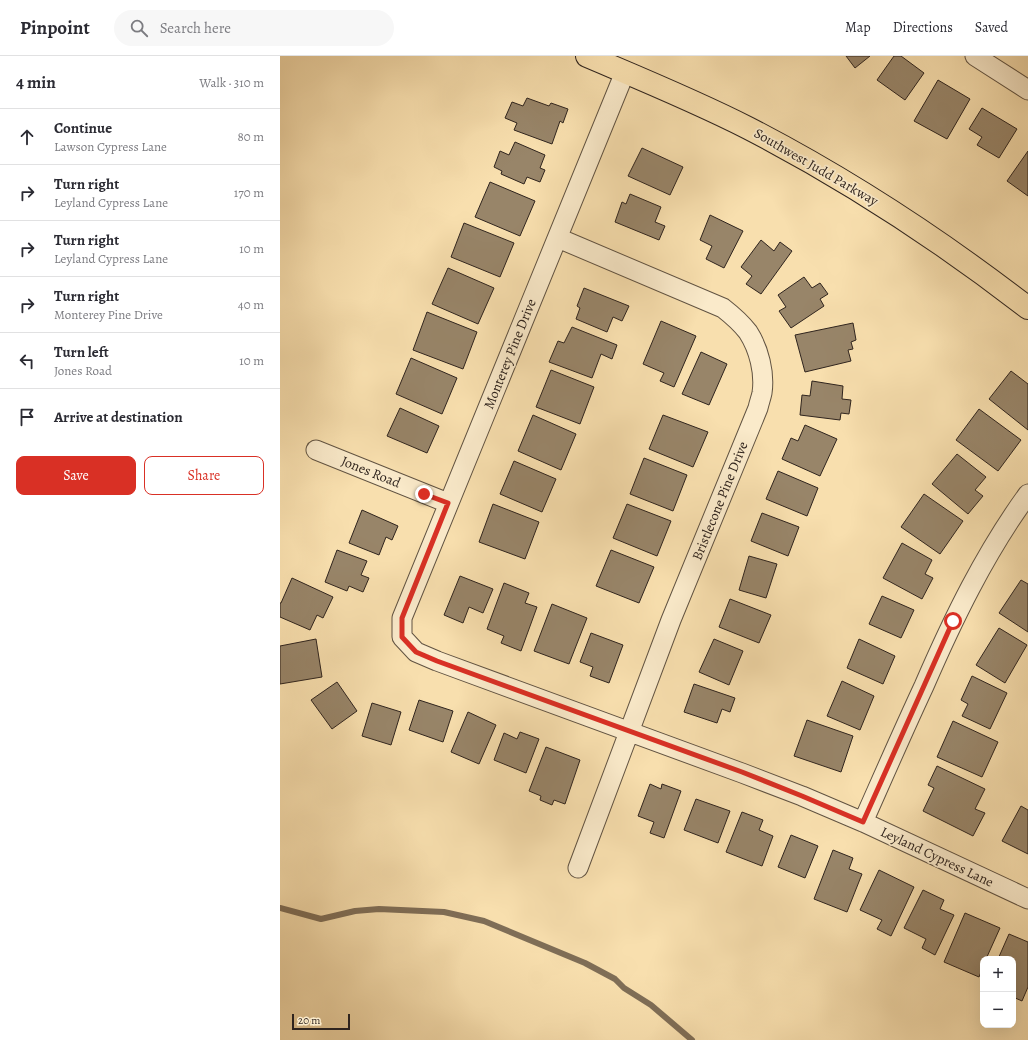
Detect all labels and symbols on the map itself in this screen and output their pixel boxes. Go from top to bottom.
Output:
street label: Southwest Judd Parkway [750,124,882,211]
street label: Monterey Pine Drive [479,296,541,412]
street label: Bristlecone Pine Drive [687,439,753,563]
street label: Jones Road [338,451,404,493]
route end [415,485,433,503]
route start [944,612,962,630]
street label: Leyland Cypress Lane [877,822,997,892]
scale bar [292,1012,350,1031]

